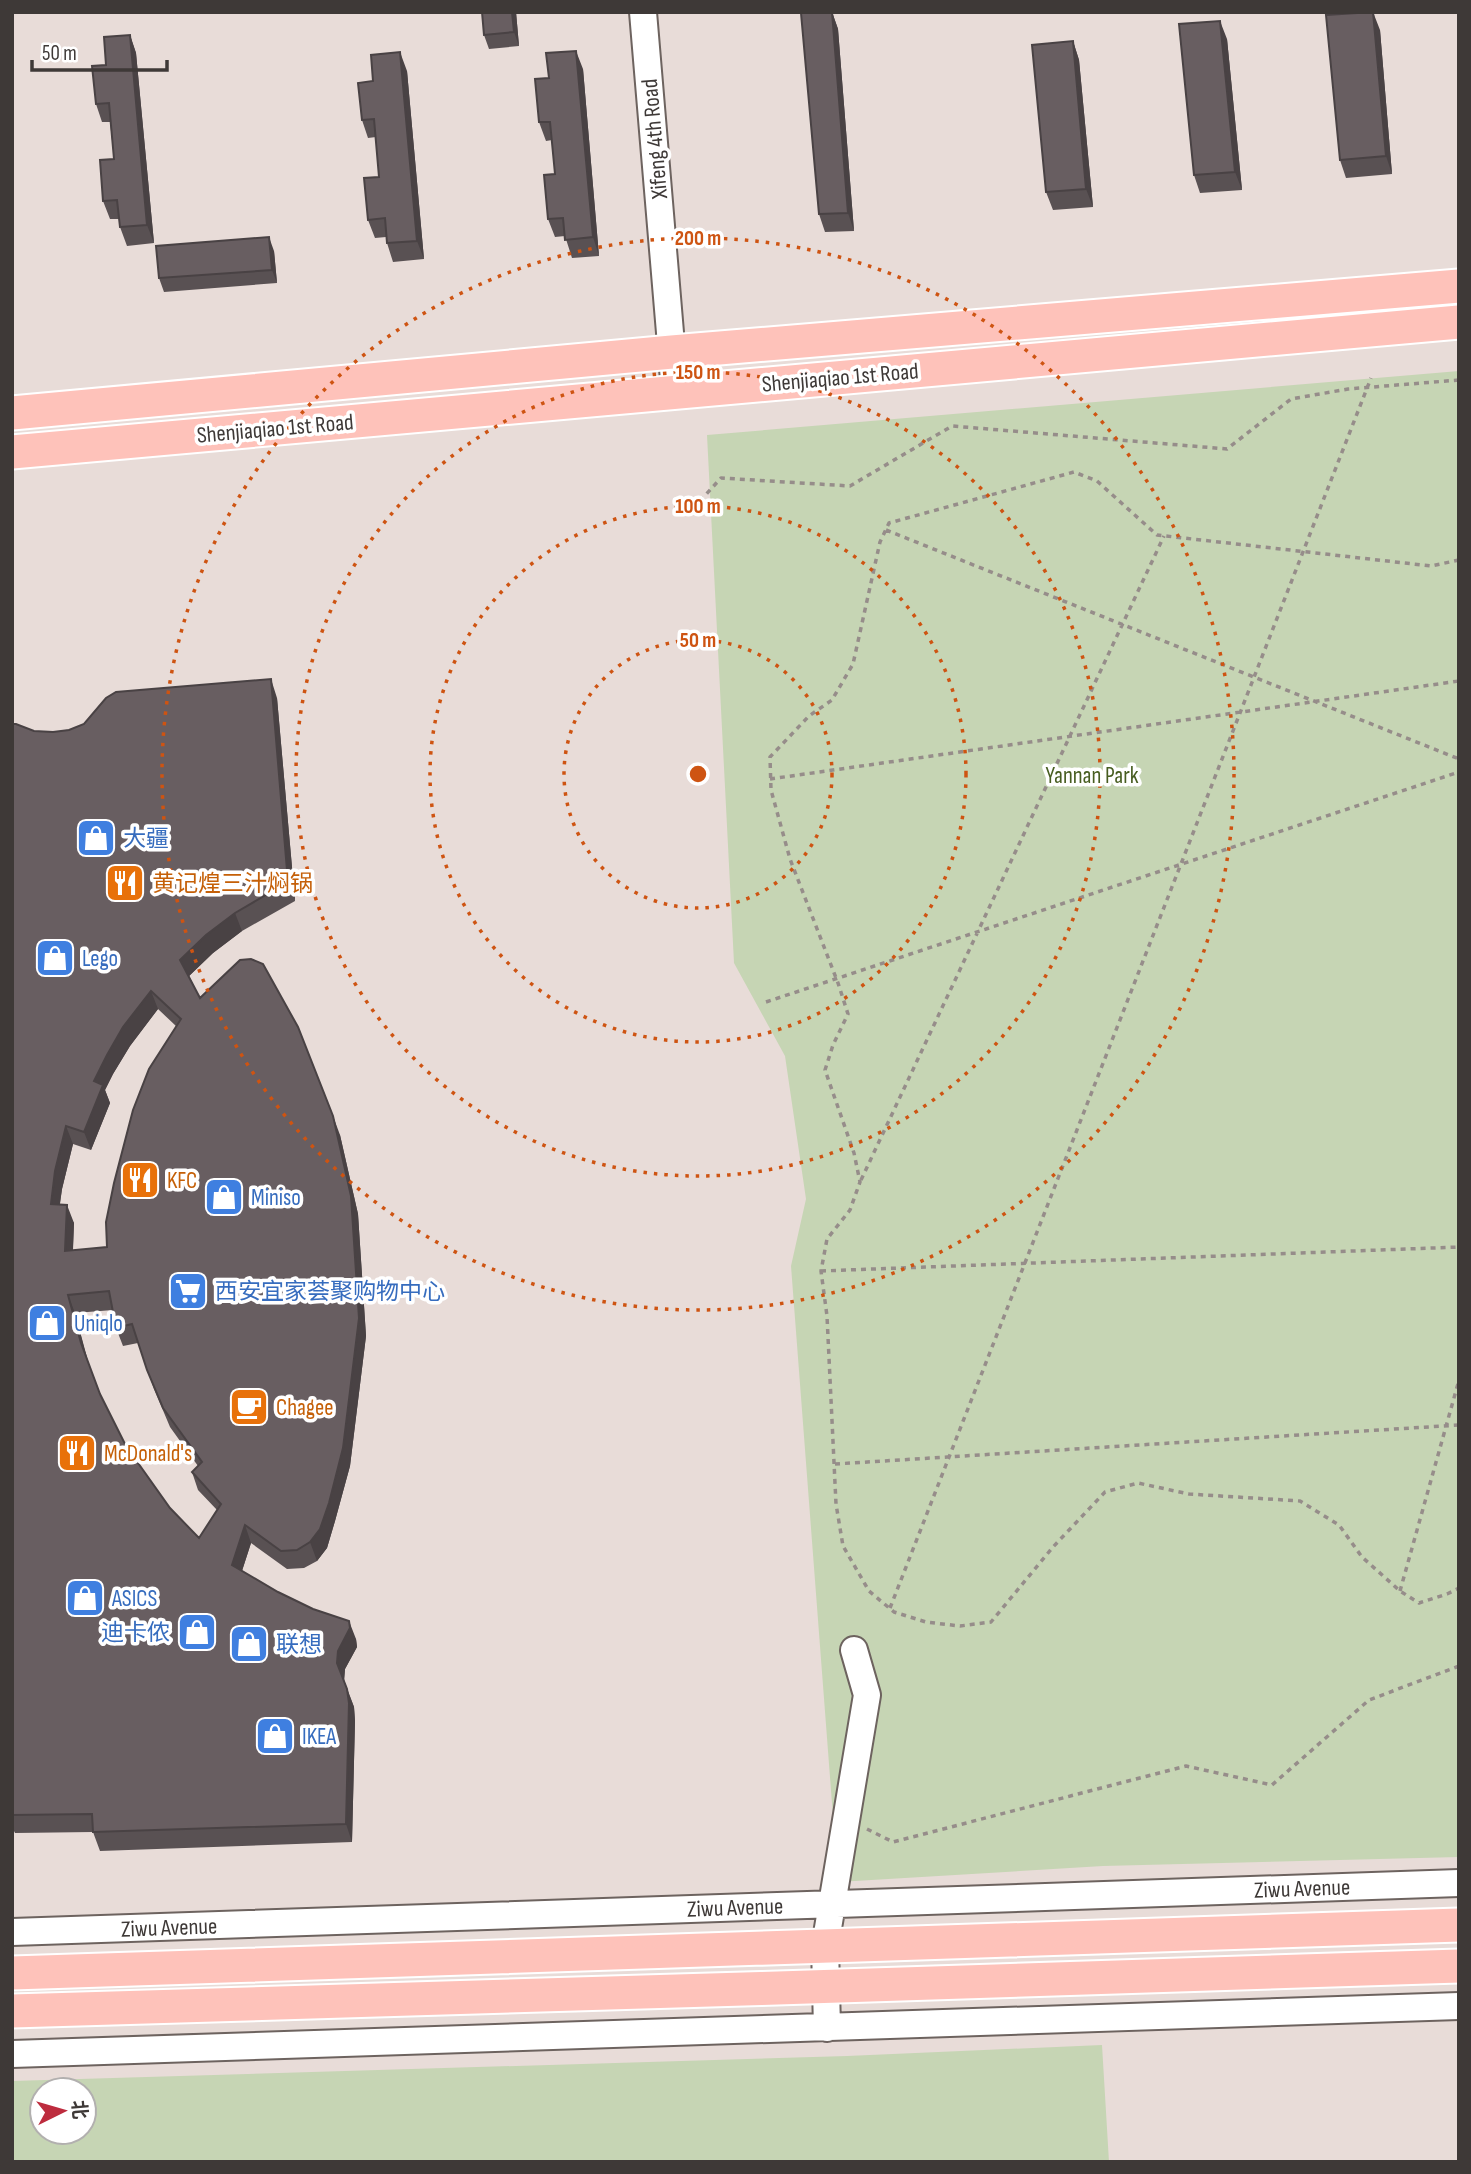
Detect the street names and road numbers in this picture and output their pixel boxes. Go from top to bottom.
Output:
street label: Xifeng 4th Road [636,78,674,201]
street label: Shenjiaqiao 1st Road [761,357,920,399]
street label: Shenjiaqiao 1st Road [196,408,355,450]
street label: Ziwu Avenue [1253,1873,1351,1905]
street label: Ziwu Avenue [686,1892,784,1924]
street label: Ziwu Avenue [120,1912,218,1944]

